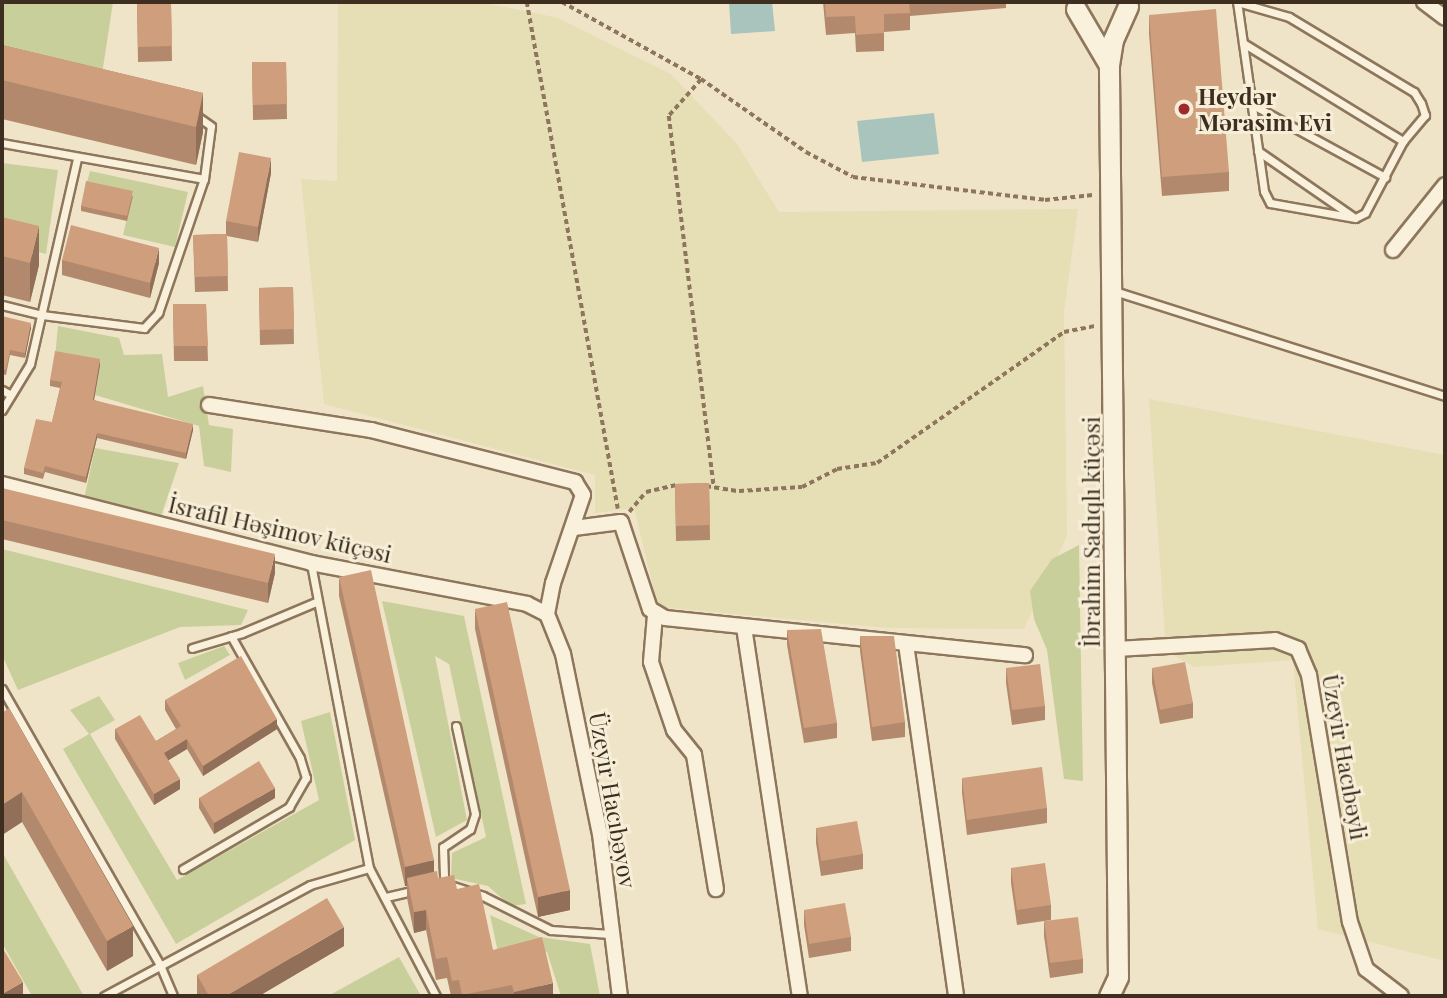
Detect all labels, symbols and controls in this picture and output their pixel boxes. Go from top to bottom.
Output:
place label: Heydər Mərasim Evi [1198,82,1332,136]
marker: Heydər Mərasim Evi [1176,101,1192,117]
street label: İbrahim Sadıqlı küçəsi [1077,416,1105,648]
street label: İsrafil Həşimov küçəsi [165,490,395,568]
street label: Üzeyir Hacıbəyli [1317,672,1373,842]
street label: Üzeyir Hacıbəyov [584,709,642,891]

